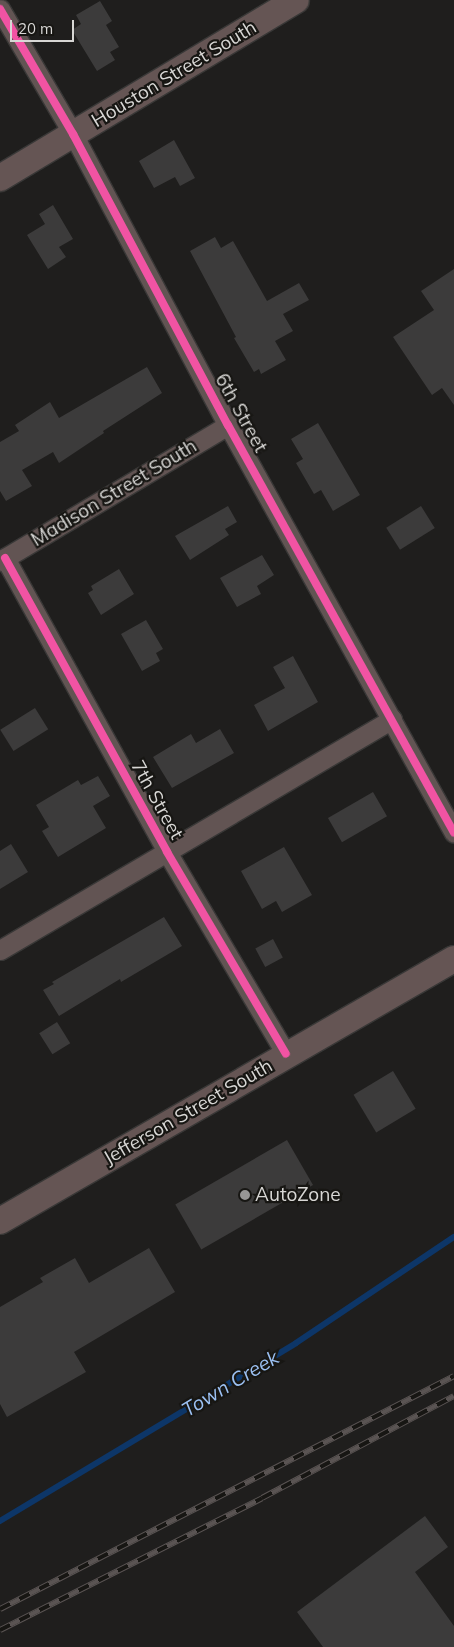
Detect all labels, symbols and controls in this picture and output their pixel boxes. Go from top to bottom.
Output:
scale bar [12,10,76,42]
street label: Houston Street South [88,16,260,132]
text: 20 m [18,19,53,38]
street label: 6th Street [210,370,272,456]
street label: Madison Street South [27,435,201,551]
street label: 7th Street [126,757,188,843]
street label: Jefferson Street South [99,1054,277,1170]
place label: AutoZone [255,1184,341,1206]
marker: AutoZone [239,1189,251,1201]
water label: Town Creek [177,1345,283,1421]

